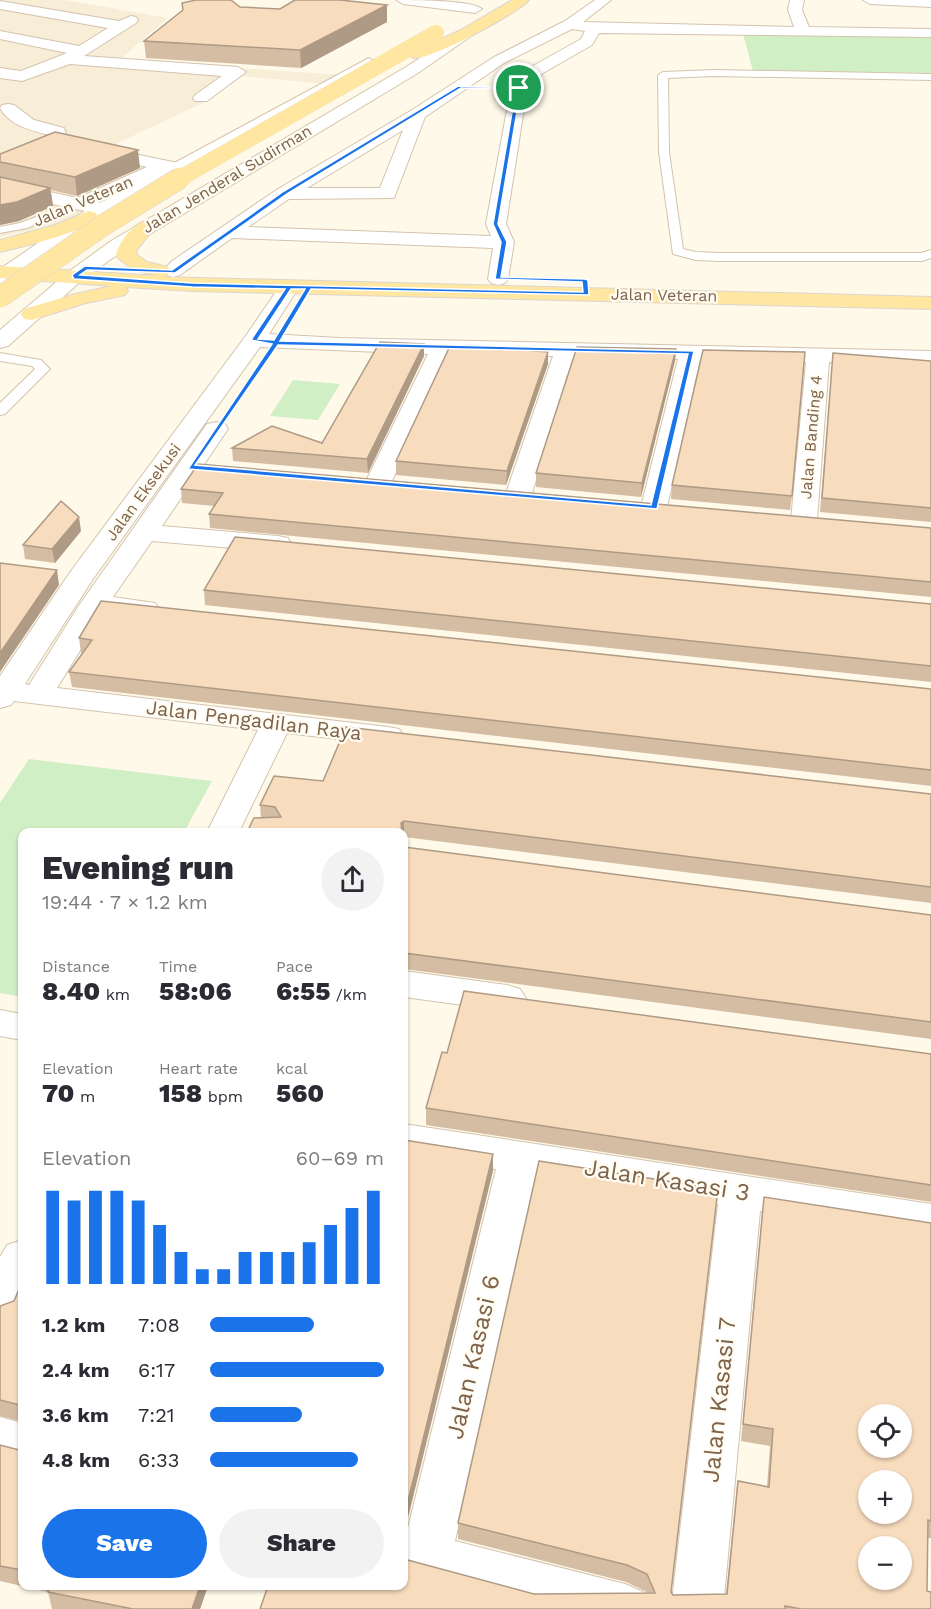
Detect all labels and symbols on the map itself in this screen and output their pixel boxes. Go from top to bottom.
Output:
pin [493,62,544,113]
street label: Jalan Jenderal Sudirman [139,121,315,237]
street label: Jalan Veteran [30,171,136,231]
street label: Jalan Veteran [611,285,717,305]
street label: Jalan Banding 4 [796,374,826,500]
street label: Jalan Eksekusi [101,440,185,544]
street label: Jalan Pengadilan Raya [145,695,363,745]
street label: Jalan Kasasi 3 [582,1153,752,1207]
street label: Jalan Kasasi 6 [440,1272,506,1442]
street label: Jalan Kasasi 7 [696,1316,742,1484]

